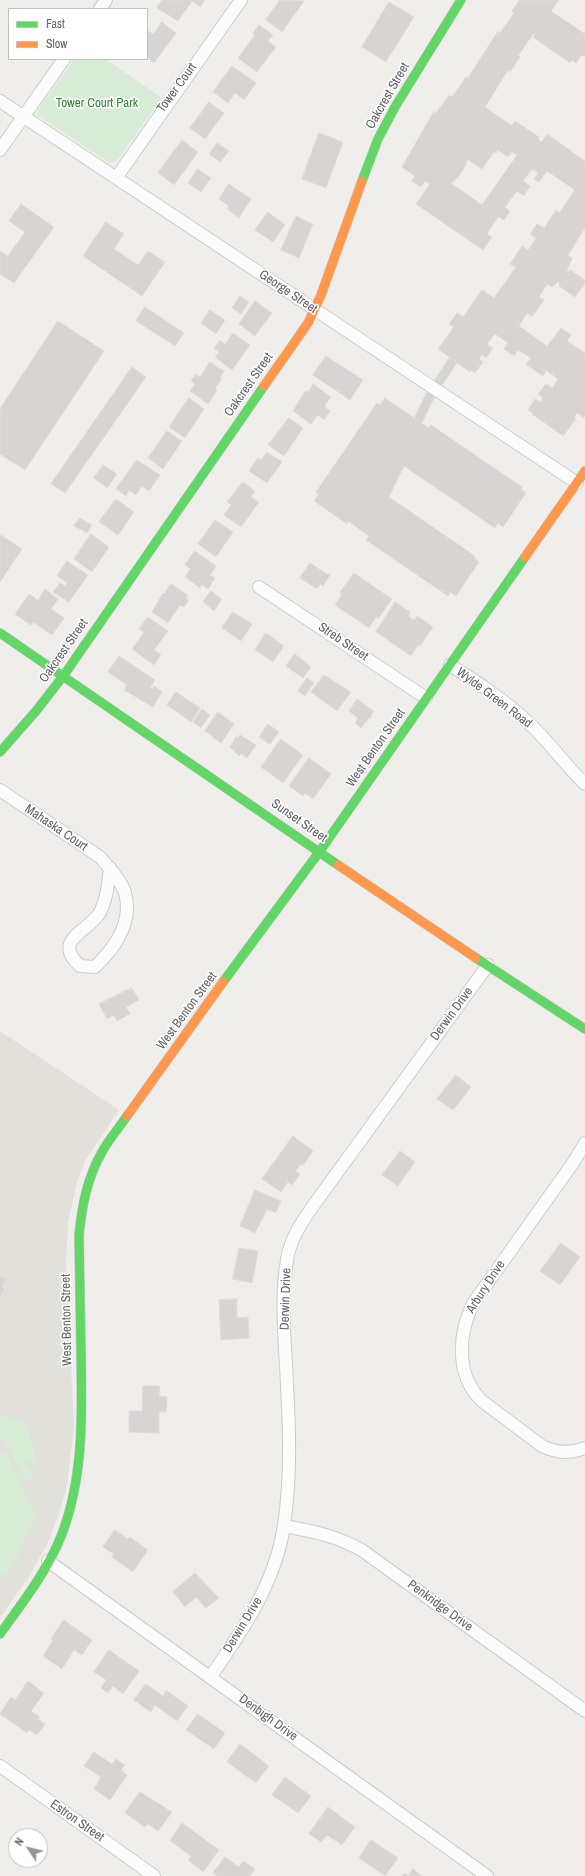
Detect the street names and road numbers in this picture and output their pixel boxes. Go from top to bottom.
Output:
street label: Tower Court [154,60,200,116]
street label: Oakcrest Street [363,60,413,132]
street label: George Street [256,267,320,317]
street label: Oakcrest Street [221,350,277,420]
street label: Oakcrest Street [36,616,92,686]
street label: Streb Street [315,620,371,664]
street label: Wylde Green Road [453,665,535,731]
street label: West Benton Street [343,706,409,790]
street label: Sunset Street [268,796,330,846]
street label: Mahaska Court [22,801,90,855]
street label: West Benton Street [154,969,220,1053]
street label: Derwin Drive [427,984,477,1044]
street label: Arbury Drive [463,1258,509,1316]
street label: Derwin Drive [277,1268,295,1330]
street label: West Benton Street [58,1274,76,1366]
street label: Penkridge Drive [404,1577,476,1635]
street label: Derwin Drive [220,1594,266,1656]
street label: Denbigh Drive [236,1691,300,1745]
street label: Estron Street [47,1797,107,1845]

